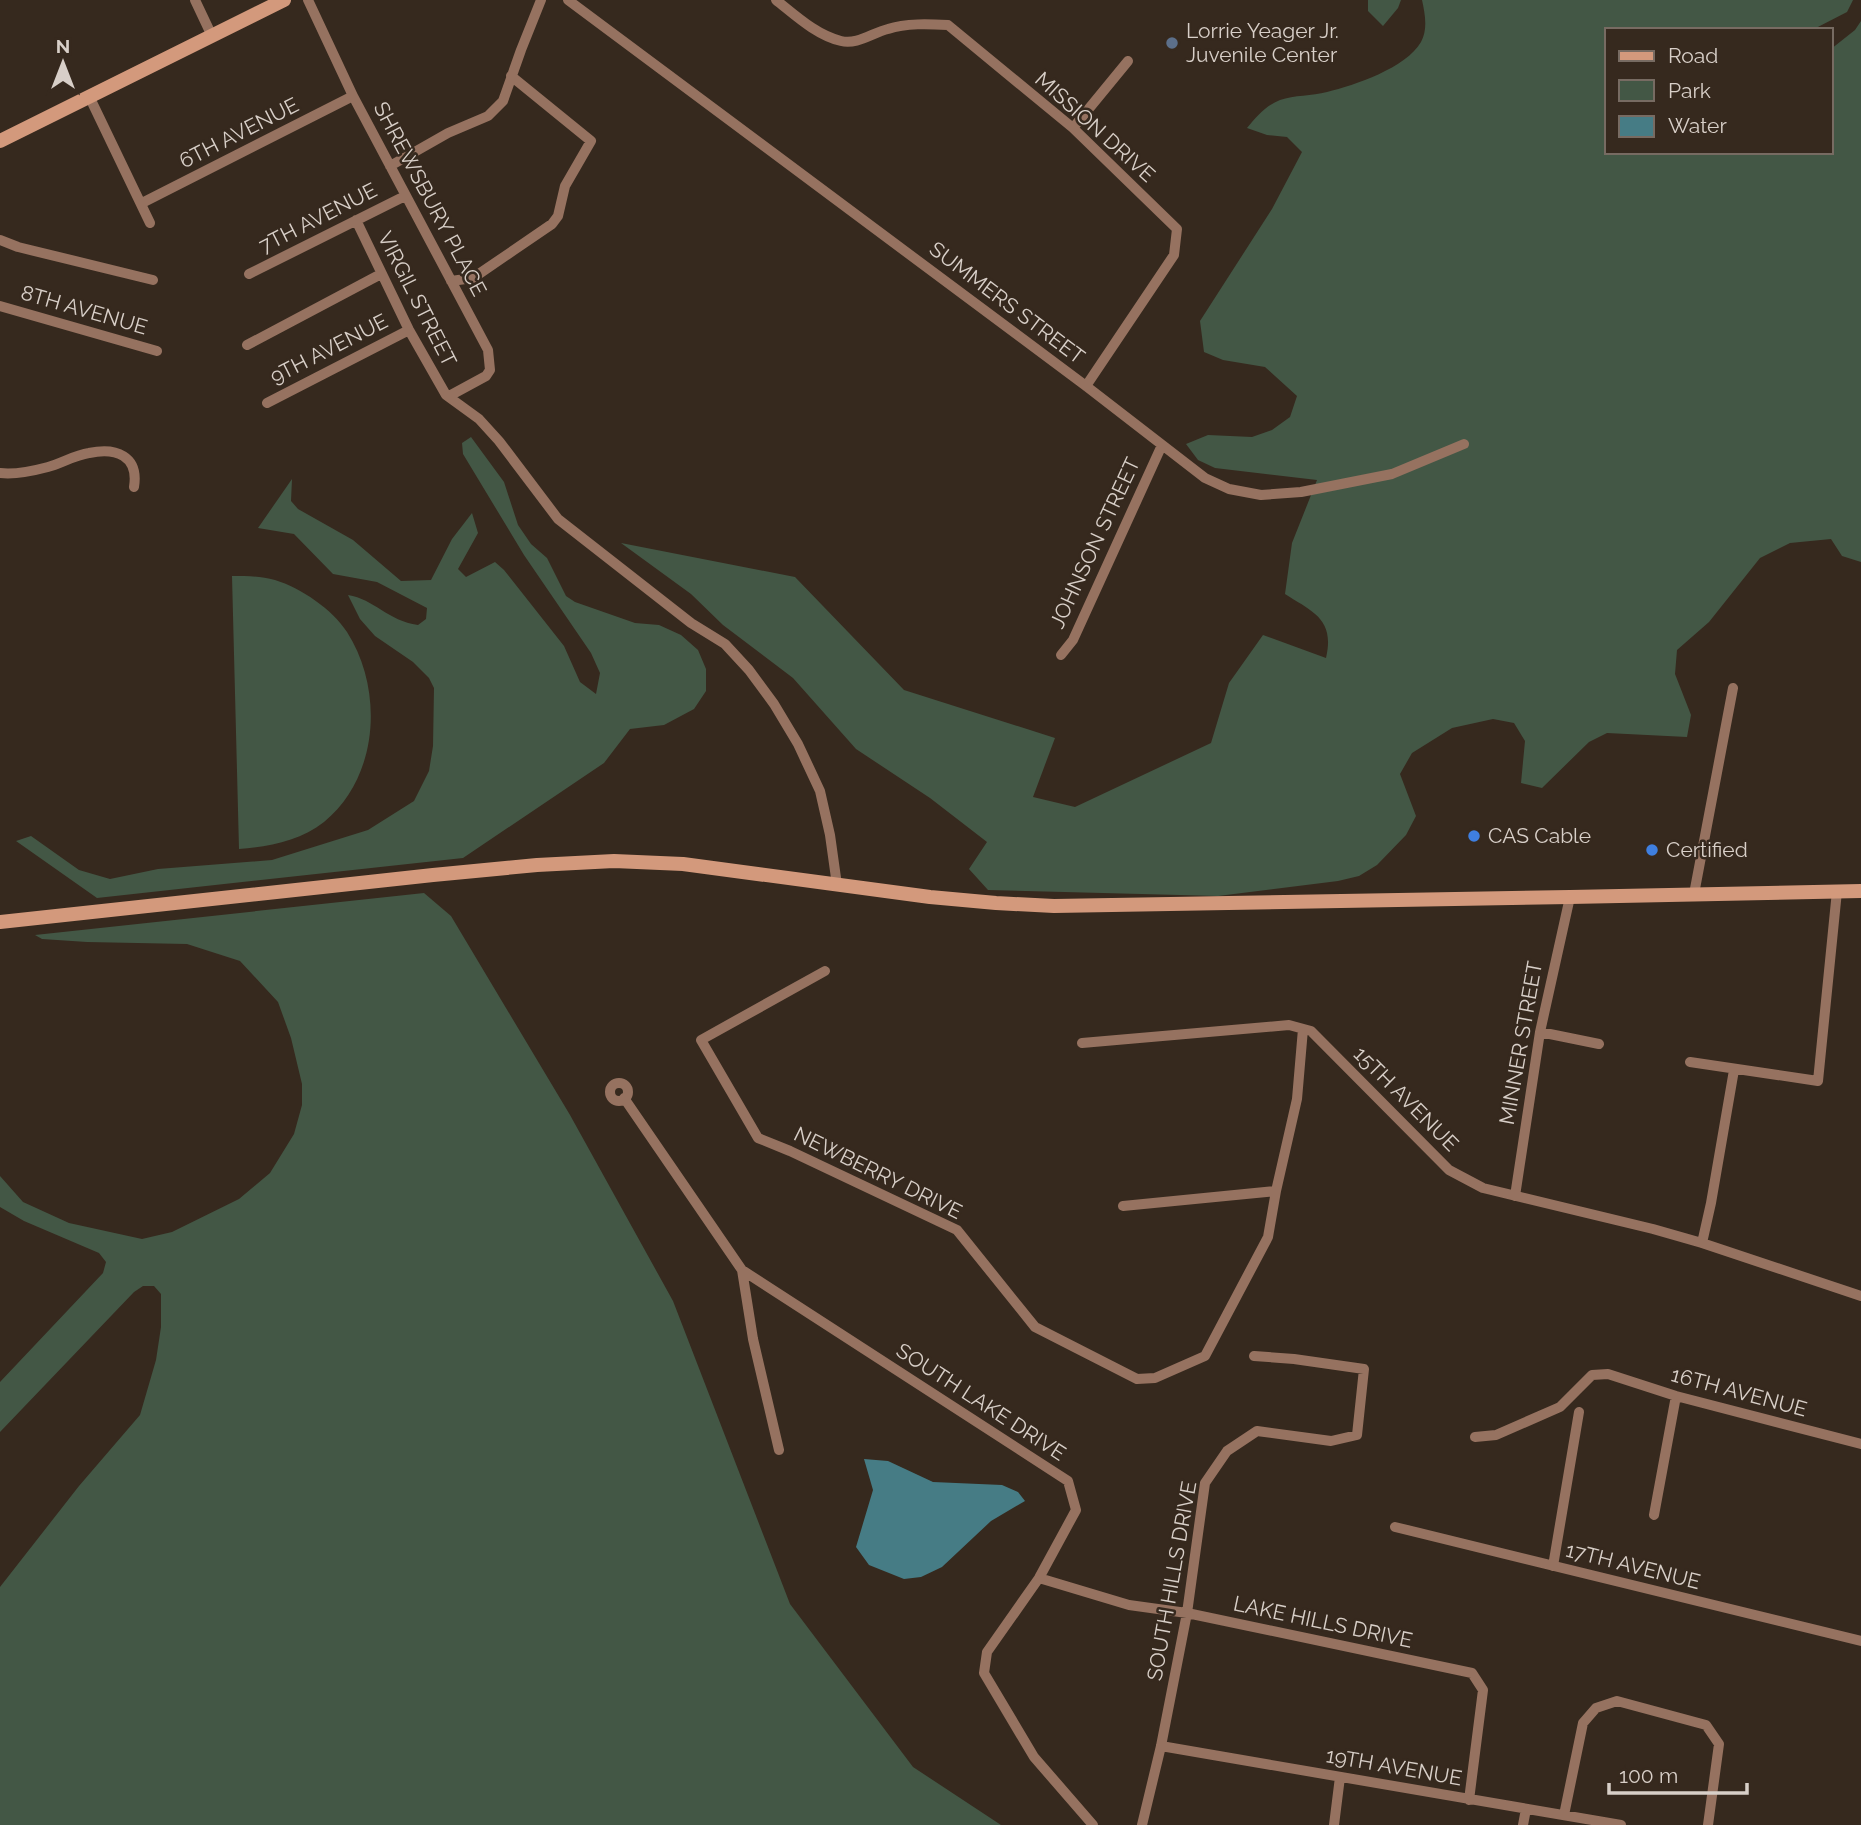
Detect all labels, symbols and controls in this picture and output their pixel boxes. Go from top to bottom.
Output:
place label: Lorrie Yeager Jr. Juvenile Center [1186,18,1339,67]
north arrow [28,28,98,98]
legend [1605,28,1833,154]
text: N [56,35,70,57]
marker: Lorrie Yeager Jr. Juvenile Center [1164,35,1180,51]
text: Road [1668,43,1718,68]
street label: MISSION DRIVE [1030,66,1160,187]
text: Park [1668,78,1711,103]
street label: 6TH AVENUE [175,92,303,173]
street label: SHREWSBURY PLACE [369,97,492,300]
text: Water [1668,113,1727,138]
street label: 7TH AVENUE [255,177,381,258]
street label: VIRGIL STREET [373,227,462,371]
street label: SUMMERS STREET [925,236,1090,369]
street label: 8TH AVENUE [18,280,150,339]
street label: 9TH AVENUE [266,308,392,389]
street label: JOHNSON STREET [1044,453,1145,632]
place label: CAS Cable [1488,823,1591,848]
marker: CAS Cable [1466,828,1482,844]
place label: Certified [1666,837,1748,862]
marker: Certified [1644,842,1660,858]
street label: MINNER STREET [1494,959,1547,1127]
street label: 15TH AVENUE [1349,1041,1464,1156]
street label: NEWBERRY DRIVE [790,1121,966,1224]
street label: SOUTH LAKE DRIVE [892,1337,1071,1466]
street label: 16TH AVENUE [1669,1361,1810,1422]
street label: SOUTH HILLS DRIVE [1142,1479,1201,1683]
street label: 17TH AVENUE [1563,1537,1703,1594]
street label: LAKE HILLS DRIVE [1231,1590,1415,1653]
street label: 19TH AVENUE [1324,1742,1464,1791]
scale bar [1609,1752,1747,1796]
text: 100 m [1619,1763,1678,1788]

